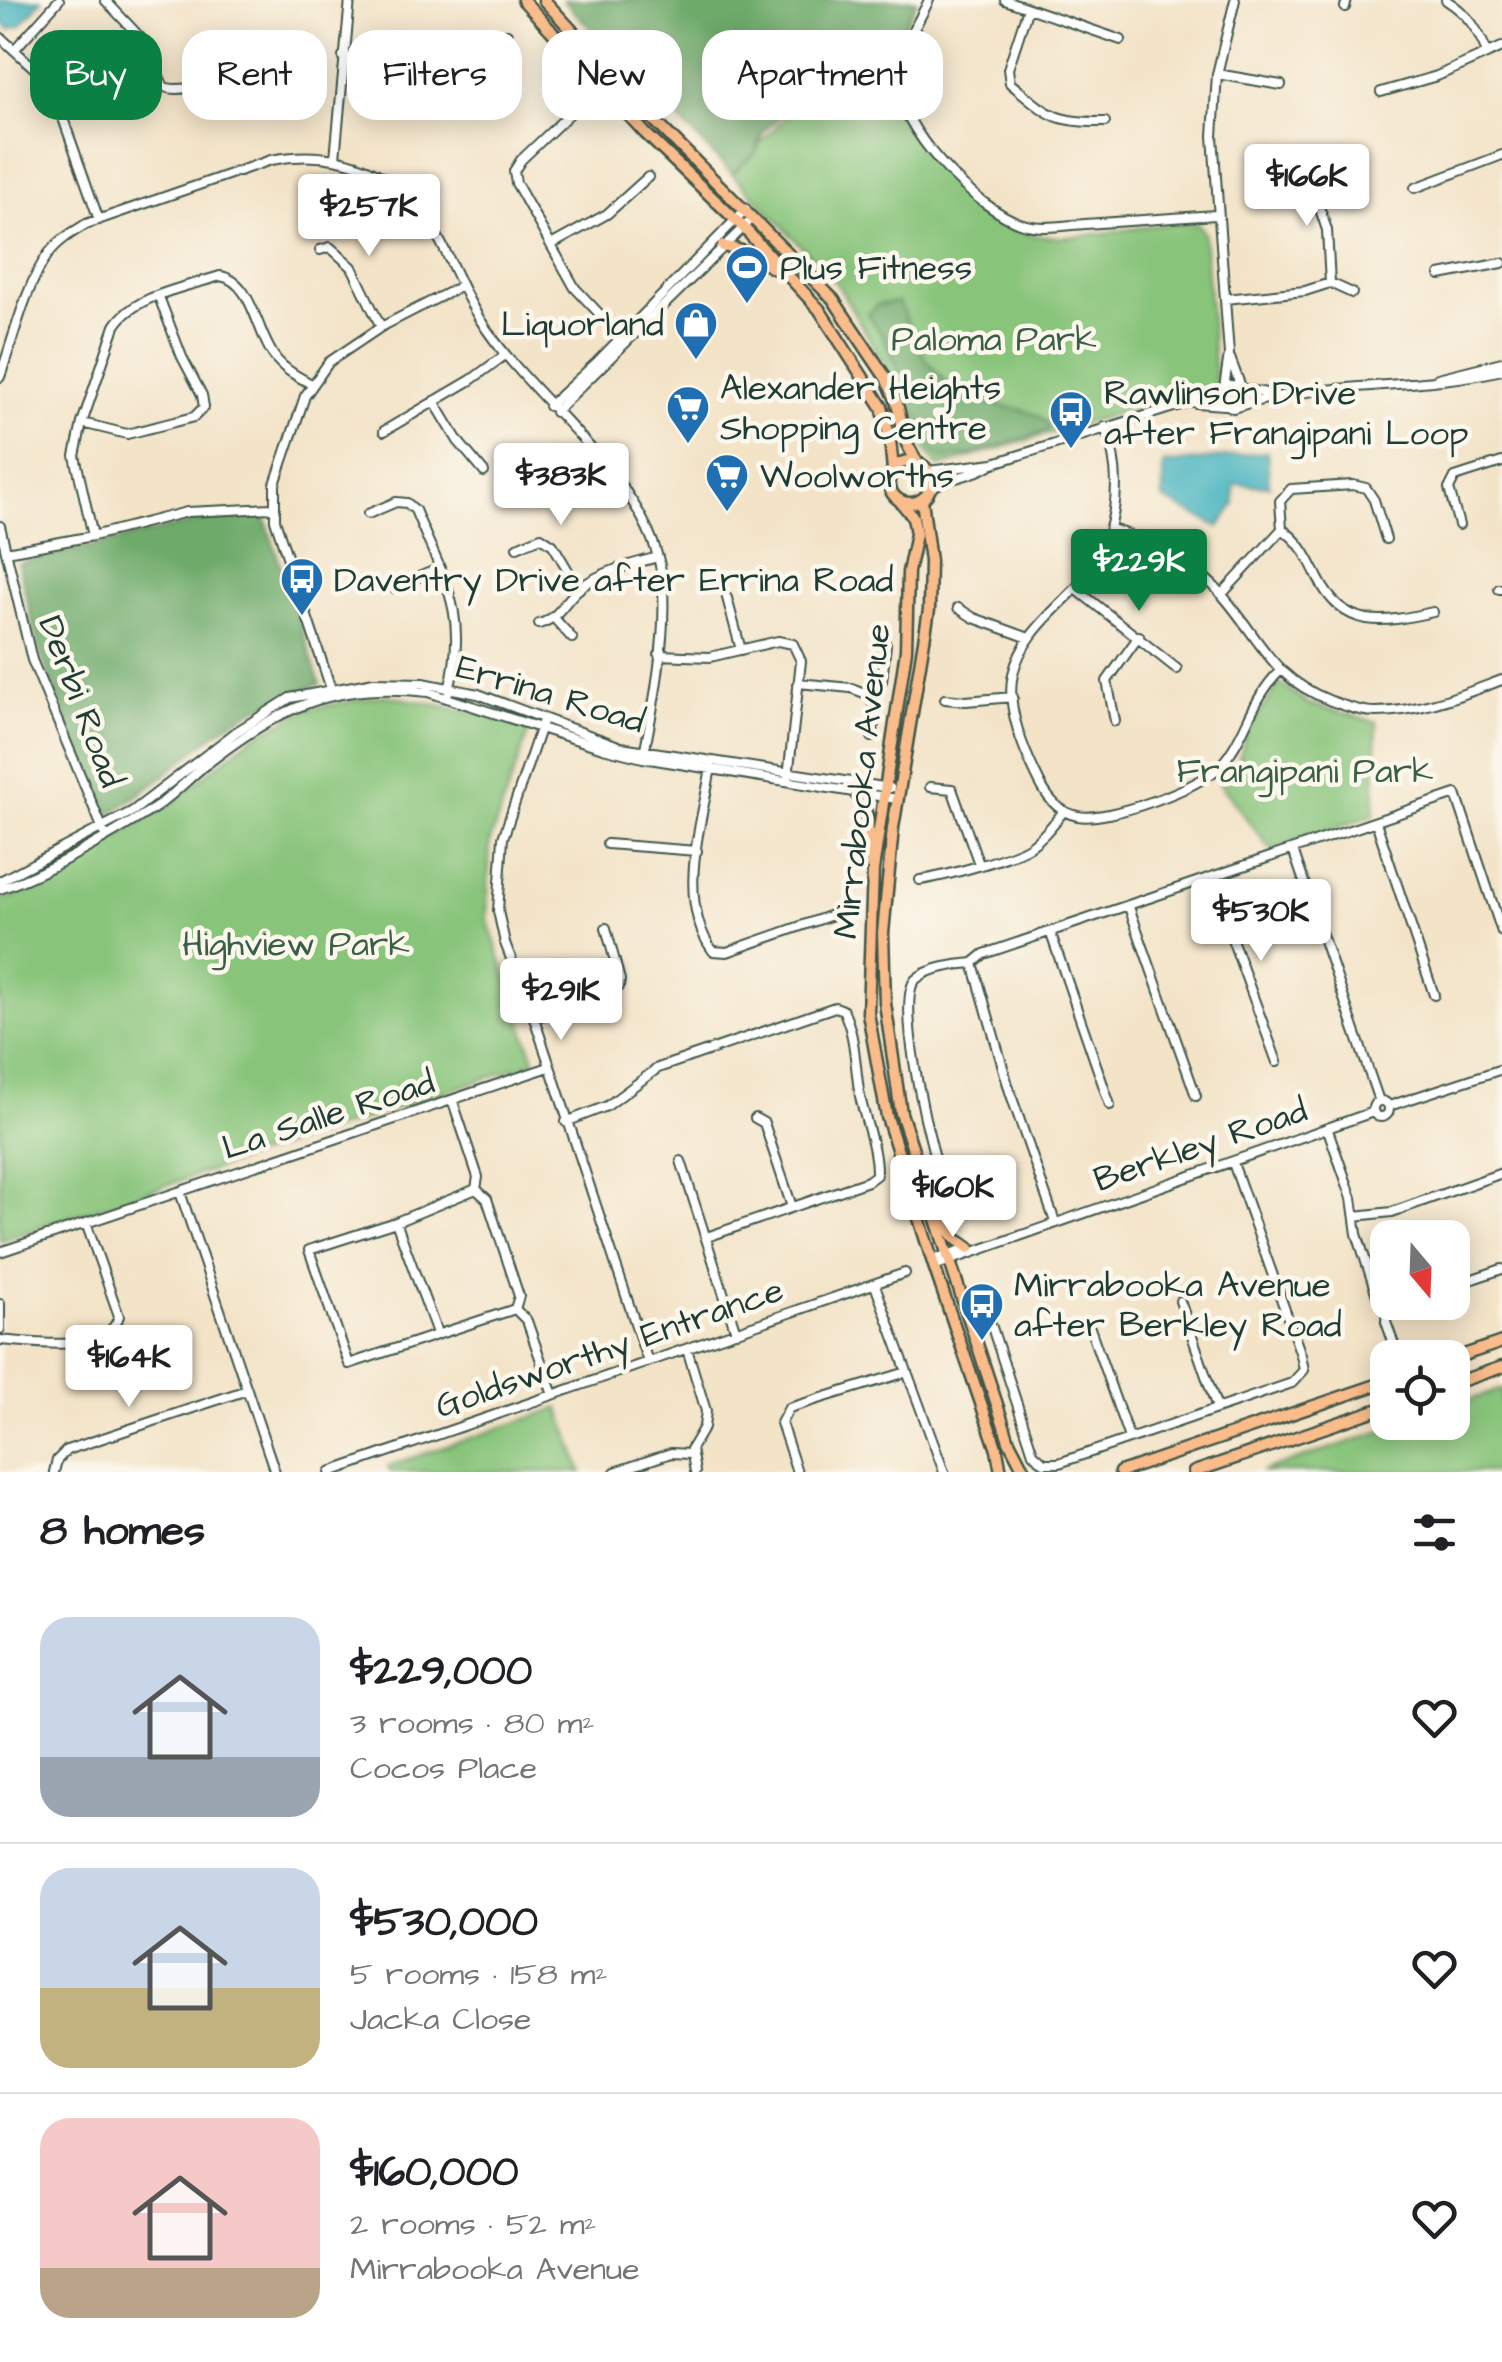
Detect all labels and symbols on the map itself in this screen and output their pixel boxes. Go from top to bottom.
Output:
pin: $166K [1237,144,1377,229]
pin: $257K [299,174,439,259]
sports icon: Plus Fitness [724,244,770,305]
place label: Plus Fitness [780,244,972,293]
place label: Liquorland [501,300,664,349]
shop icon: Liquorland [673,300,719,361]
park label: Paloma Park [891,315,1097,364]
place label: Alexander Heights Shopping Centre [720,364,1001,455]
place label: Rawlinson Drive after Frangipani Loop [1104,369,1468,460]
supermarket icon: Alexander Heights Shopping Centre [665,384,711,445]
bus stop icon: Rawlinson Drive after Frangipani Loop [1048,389,1094,450]
pin: $383K [491,443,631,528]
supermarket icon: Woolworths [704,452,750,513]
place label: Woolworths [760,452,954,501]
pin: $229K [1069,529,1209,614]
bus stop icon: Daventry Drive after Errina Road [279,556,325,617]
place label: Daventry Drive after Errina Road [334,556,894,606]
street label: Derbi Road [25,609,136,795]
street label: Mirrabooka Avenue [822,621,903,941]
street label: Errina Road [450,643,651,746]
park label: Frangipani Park [1176,747,1434,798]
pin: $530K [1191,879,1331,964]
park label: Highview Park [182,920,410,971]
pin: $291K [491,958,631,1043]
street label: La Salle Road [216,1058,441,1173]
street label: Berkley Road [1087,1086,1314,1206]
pin: $160K [883,1155,1023,1240]
north arrow [1370,1220,1470,1320]
place label: Mirrabooka Avenue after Berkley Road [1014,1261,1342,1351]
street label: Goldsworthy Entrance [429,1266,790,1432]
bus stop icon: Mirrabooka Avenue after Berkley Road [959,1281,1005,1342]
pin: $164K [59,1325,199,1410]

